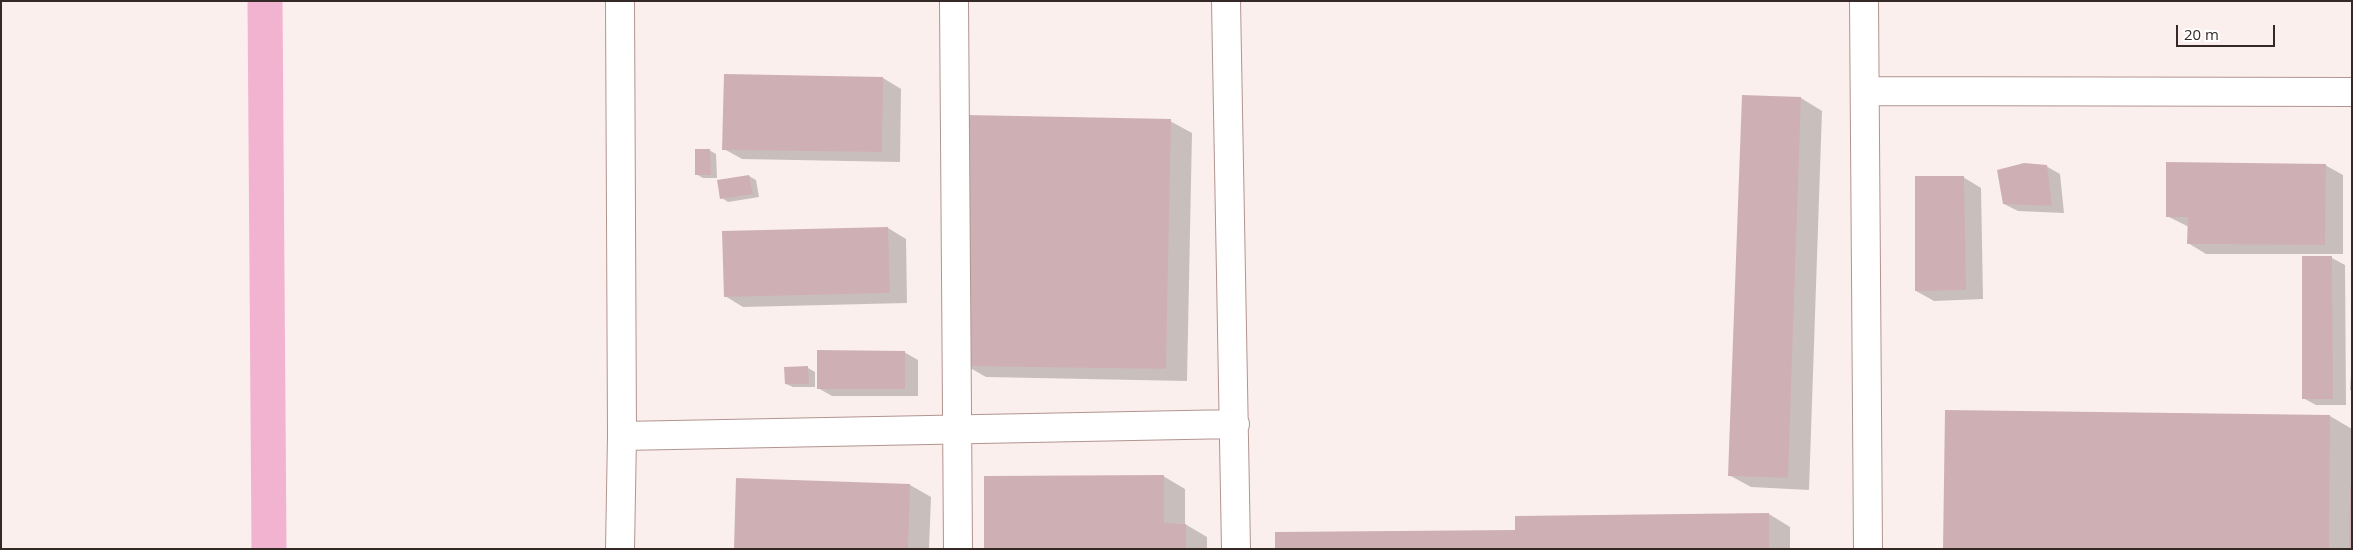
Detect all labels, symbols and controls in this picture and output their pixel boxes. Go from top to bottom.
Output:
scale bar [2178,15,2277,47]
text: 20 m [2184,24,2219,44]

